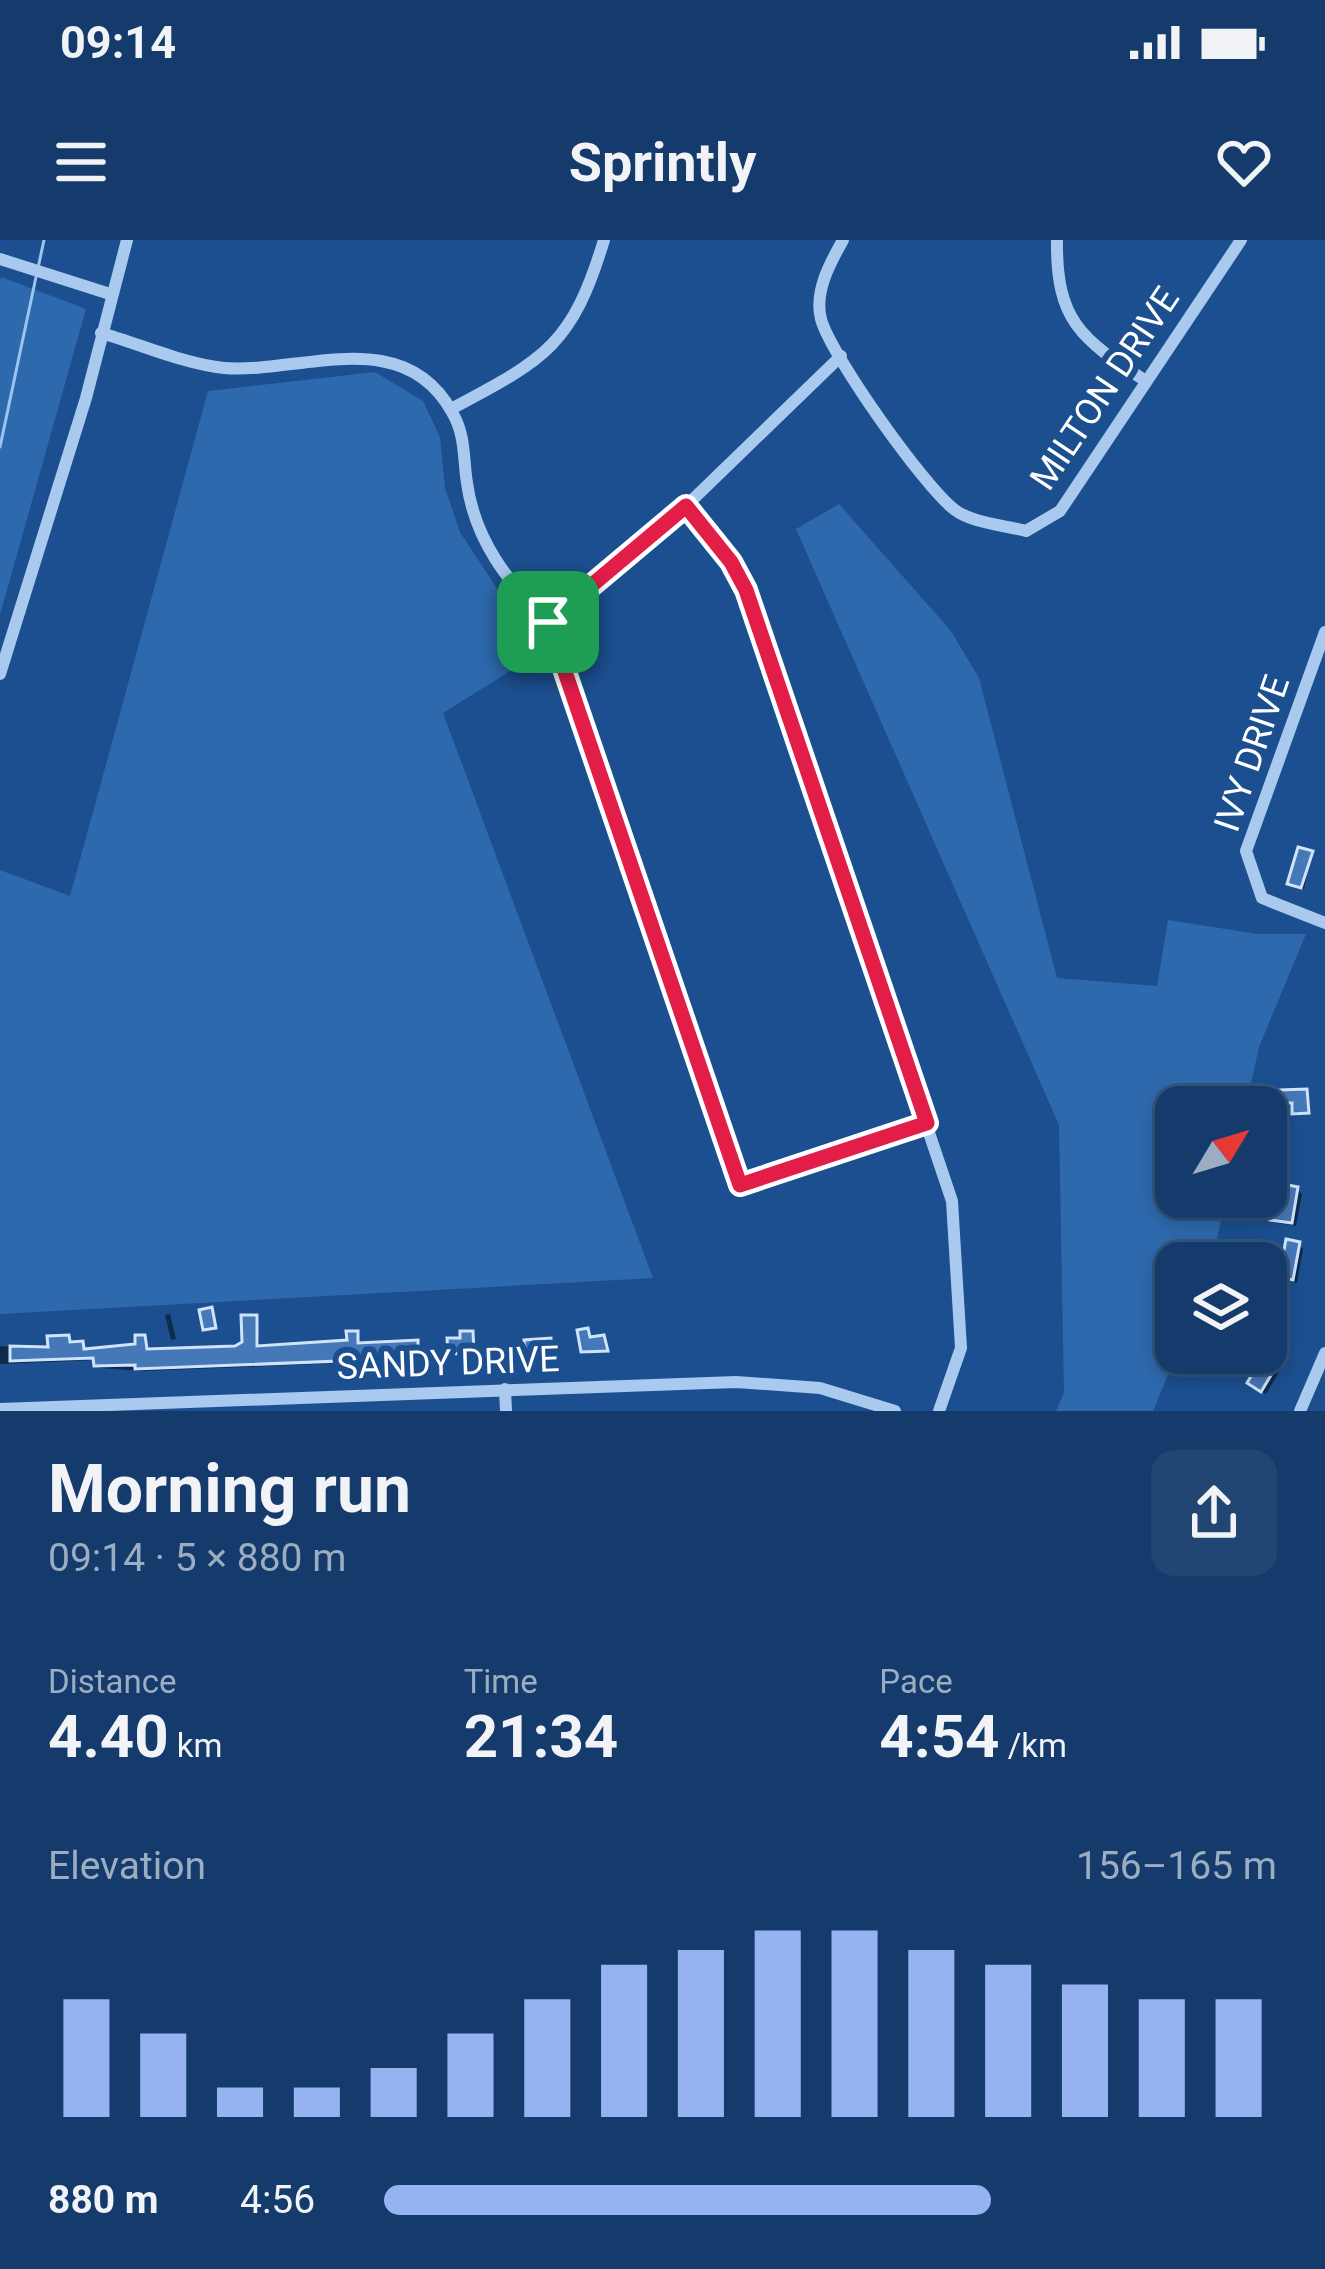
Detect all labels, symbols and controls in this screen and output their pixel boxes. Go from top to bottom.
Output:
text: 09:14 [60,16,176,69]
icon: menu [48,129,114,195]
icon: heart [1211,129,1277,195]
text: Sprintly [569,131,756,194]
street label: MILTON DRIVE [1022,279,1188,498]
pin [497,571,599,673]
icon: arrive [515,589,581,655]
street label: IVY DRIVE [1206,670,1298,837]
north arrow [1155,1086,1287,1218]
map controls [1155,1086,1287,1374]
button: layers [1155,1242,1287,1374]
street label: SANDY DRIVE [336,1338,560,1388]
button: share [1151,1450,1277,1576]
text: Morning run [48,1451,411,1528]
text: 09:14 · 5 × 880 m [48,1535,346,1581]
text: Distance [48,1662,176,1701]
text: Time [464,1662,538,1701]
text: Pace [879,1662,953,1701]
text: 4.40 [48,1701,169,1772]
text: 21:34 [464,1701,618,1772]
text: 4:54 [879,1701,1000,1772]
text: km [169,1726,223,1765]
text: /km [1000,1726,1067,1765]
text: Elevation [48,1843,206,1889]
text: 156–165 m [1076,1843,1277,1889]
text: 880 m [48,2177,159,2223]
text: 4:56 [240,2177,315,2223]

